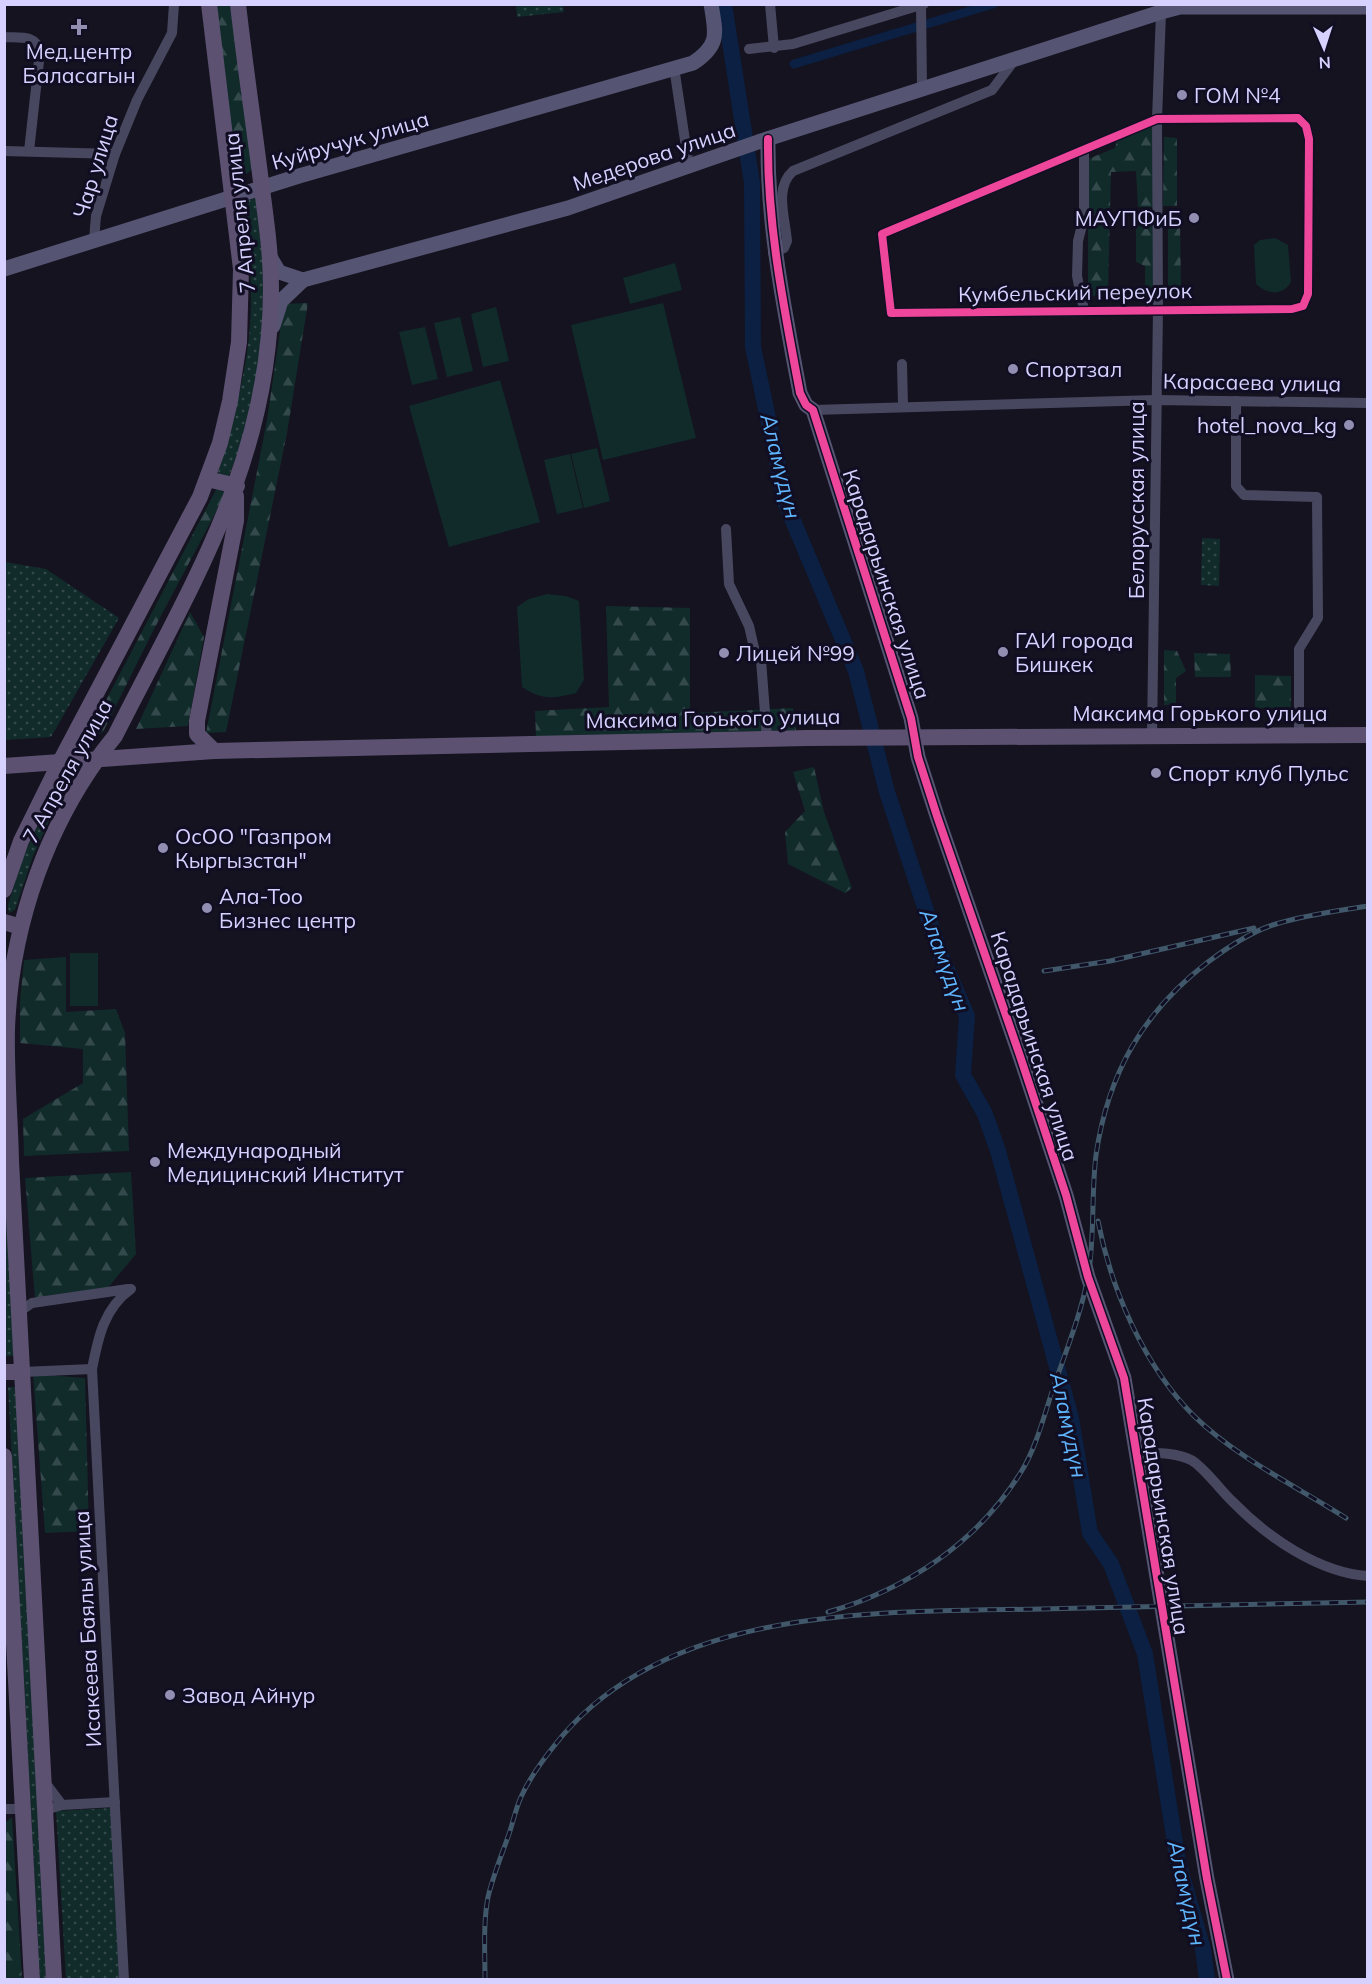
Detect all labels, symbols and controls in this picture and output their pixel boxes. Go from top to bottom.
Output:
marker: Мед.центр Баласагын [70,18,88,36]
north arrow [1294,18,1354,78]
place label: Мед.центр Баласагын [22,38,136,88]
text: N [1318,53,1331,73]
place label: ГОМ №4 [1194,82,1281,108]
marker: ГОМ №4 [1175,88,1189,102]
street label: Куйручук улица [268,105,432,175]
street label: Чар улица [67,111,123,221]
street label: Медерова улица [569,116,739,196]
street label: 7 Апреля улица [218,132,260,294]
place label: МАУПФиБ [1075,205,1182,231]
marker: МАУПФиБ [1187,211,1201,225]
street label: Кумбельский переулок [958,277,1193,307]
place label: Спортзал [1025,356,1122,382]
marker: Спортзал [1006,362,1020,376]
street label: Карасаева улица [1163,367,1341,397]
street label: Белорусская улица [1123,401,1149,599]
water label: Аламүдүн [754,410,808,521]
place label: hotel_nova_kg [1197,412,1337,438]
marker: hotel_nova_kg [1342,418,1356,432]
street label: Карадарьинская улица [838,466,936,702]
place label: ГАИ города Бишкек [1015,627,1134,677]
place label: Лицей №99 [736,640,855,666]
marker: ГАИ города Бишкек [996,645,1010,659]
marker: Лицей №99 [717,646,731,660]
street label: 7 Апреля улица [17,694,117,848]
street label: Максима Горького улица [1072,700,1328,726]
street label: Максима Горького улица [585,703,841,733]
place label: Спорт клуб Пульс [1168,760,1349,786]
marker: Спорт клуб Пульс [1149,766,1163,780]
place label: ОсОО "Газпром Кыргызстан" [175,823,332,873]
marker: ОсОО "Газпром Кыргызстан" [156,841,170,855]
place label: Ала-Тоо Бизнес центр [219,883,356,933]
marker: Ала-Тоо Бизнес центр [200,901,214,915]
water label: Аламүдүн [913,904,976,1015]
street label: Карадарьинская улица [986,928,1084,1164]
place label: Международный Медицинский Институт [167,1137,404,1187]
marker: Международный Медицинский Институт [148,1155,162,1169]
water label: Аламүдүн [1044,1369,1094,1480]
street label: Карадарьинская улица [1132,1395,1196,1637]
street label: Исакеева Баялы улица [68,1510,106,1748]
place label: Завод Айнур [182,1682,315,1708]
marker: Завод Айнур [163,1688,177,1702]
water label: Аламүдүн [1161,1837,1213,1948]

